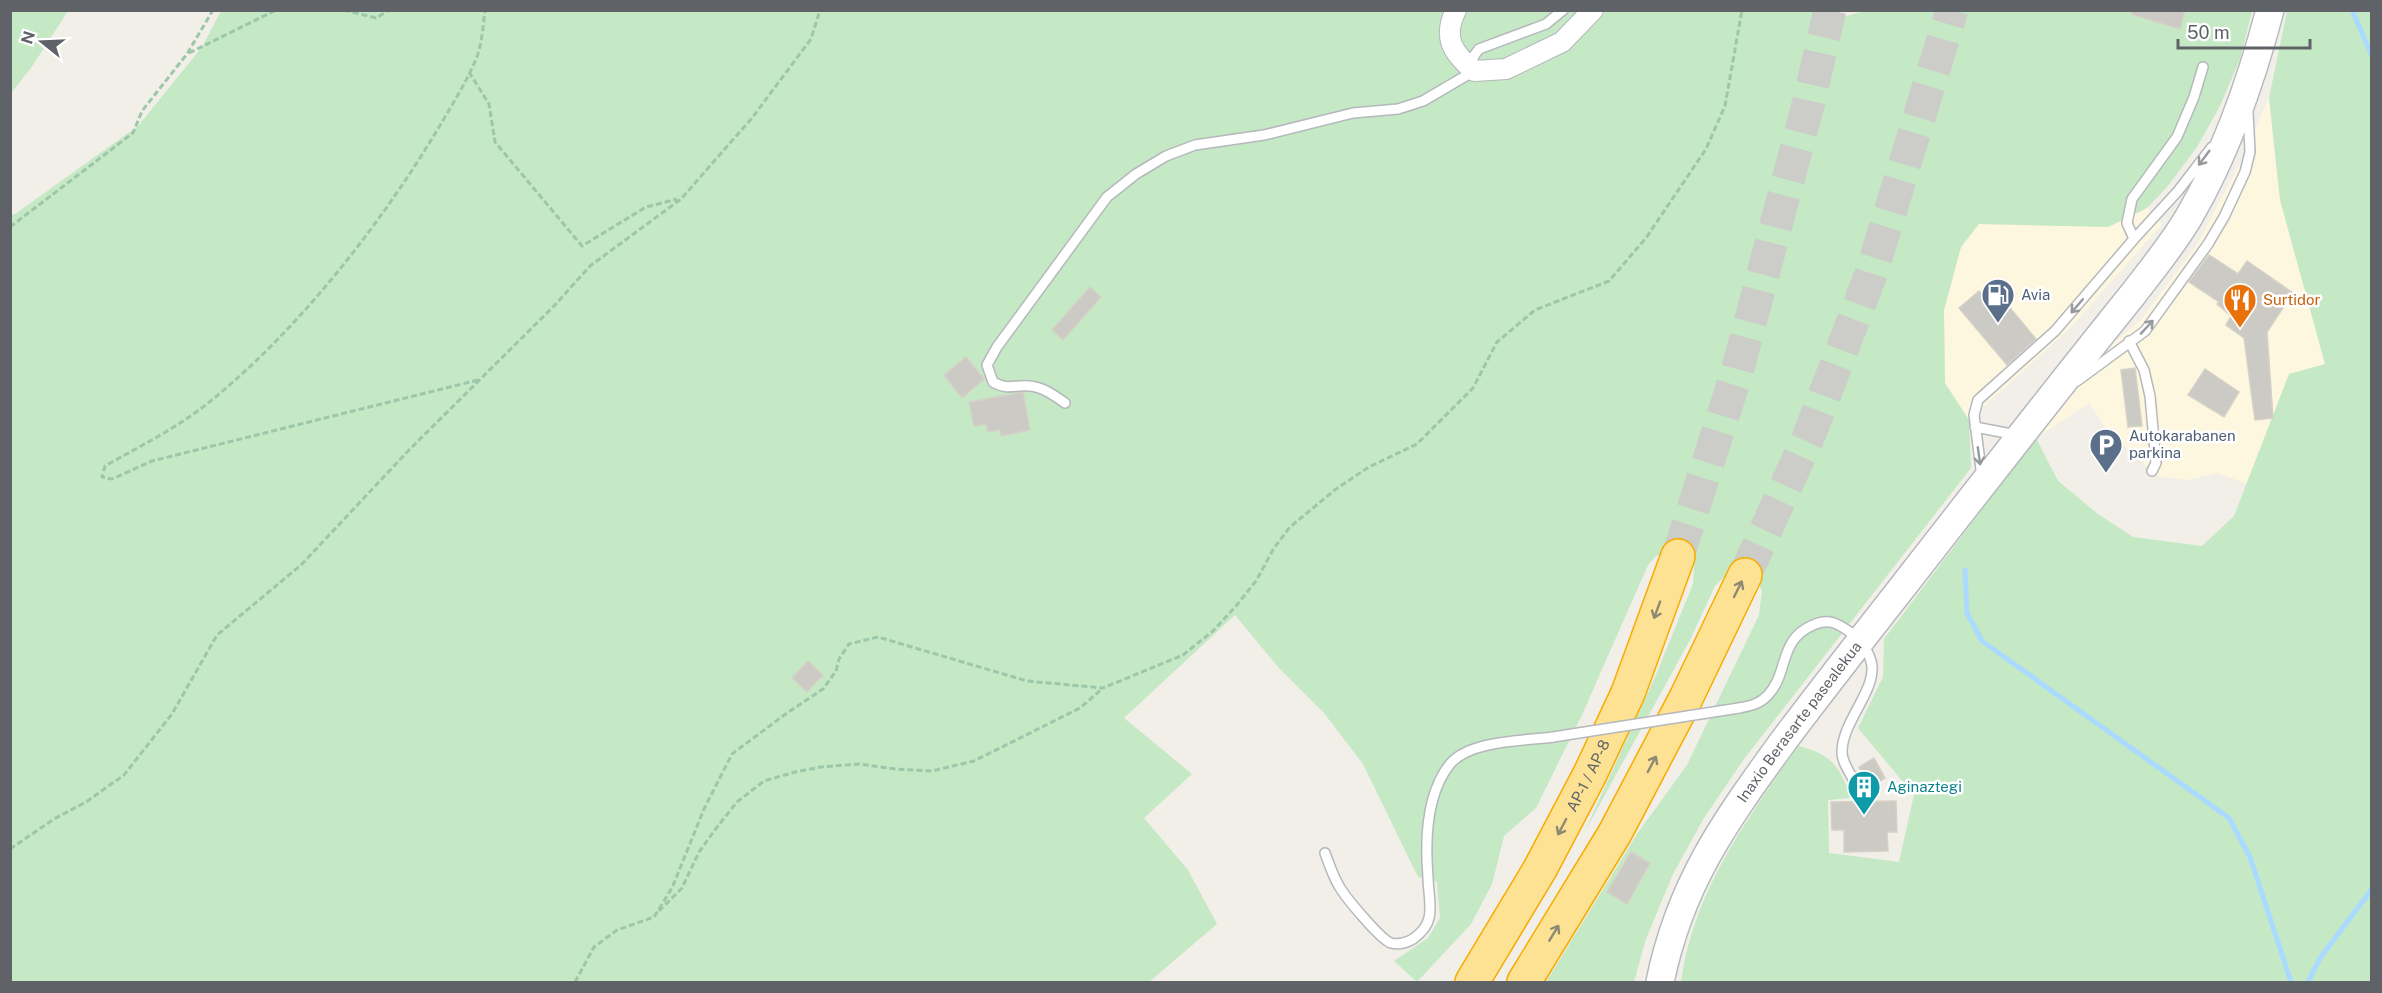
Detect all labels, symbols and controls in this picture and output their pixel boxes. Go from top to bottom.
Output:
north arrow [12,12,72,72]
scale bar [2178,12,2310,50]
text: 50 m [2187,22,2230,43]
text: N [17,29,39,46]
one-way arrow [2197,149,2210,165]
fuel station icon: Avia [1980,277,2016,324]
restaurant icon: Surtidor [2222,282,2258,329]
place label: Avia [2021,286,2050,303]
place label: Surtidor [2263,291,2320,308]
one-way arrow [2070,298,2084,313]
one-way arrow [2140,319,2154,334]
parking icon: Autokarabanen parkina [2088,427,2124,474]
place label: Autokarabanen parkina [2129,427,2236,461]
one-way arrow [1973,445,1984,465]
one-way arrow [1733,580,1745,598]
one-way arrow [1651,601,1662,619]
street label: Inaxio Berasarte pasealekua [1733,638,1865,805]
street label: AP-1 / AP-8 [1563,737,1613,814]
one-way arrow [1647,755,1658,773]
building icon: Aginaztegi [1846,769,1882,816]
place label: Aginaztegi [1887,778,1962,795]
one-way arrow [1556,818,1568,835]
one-way arrow [1549,925,1561,942]

